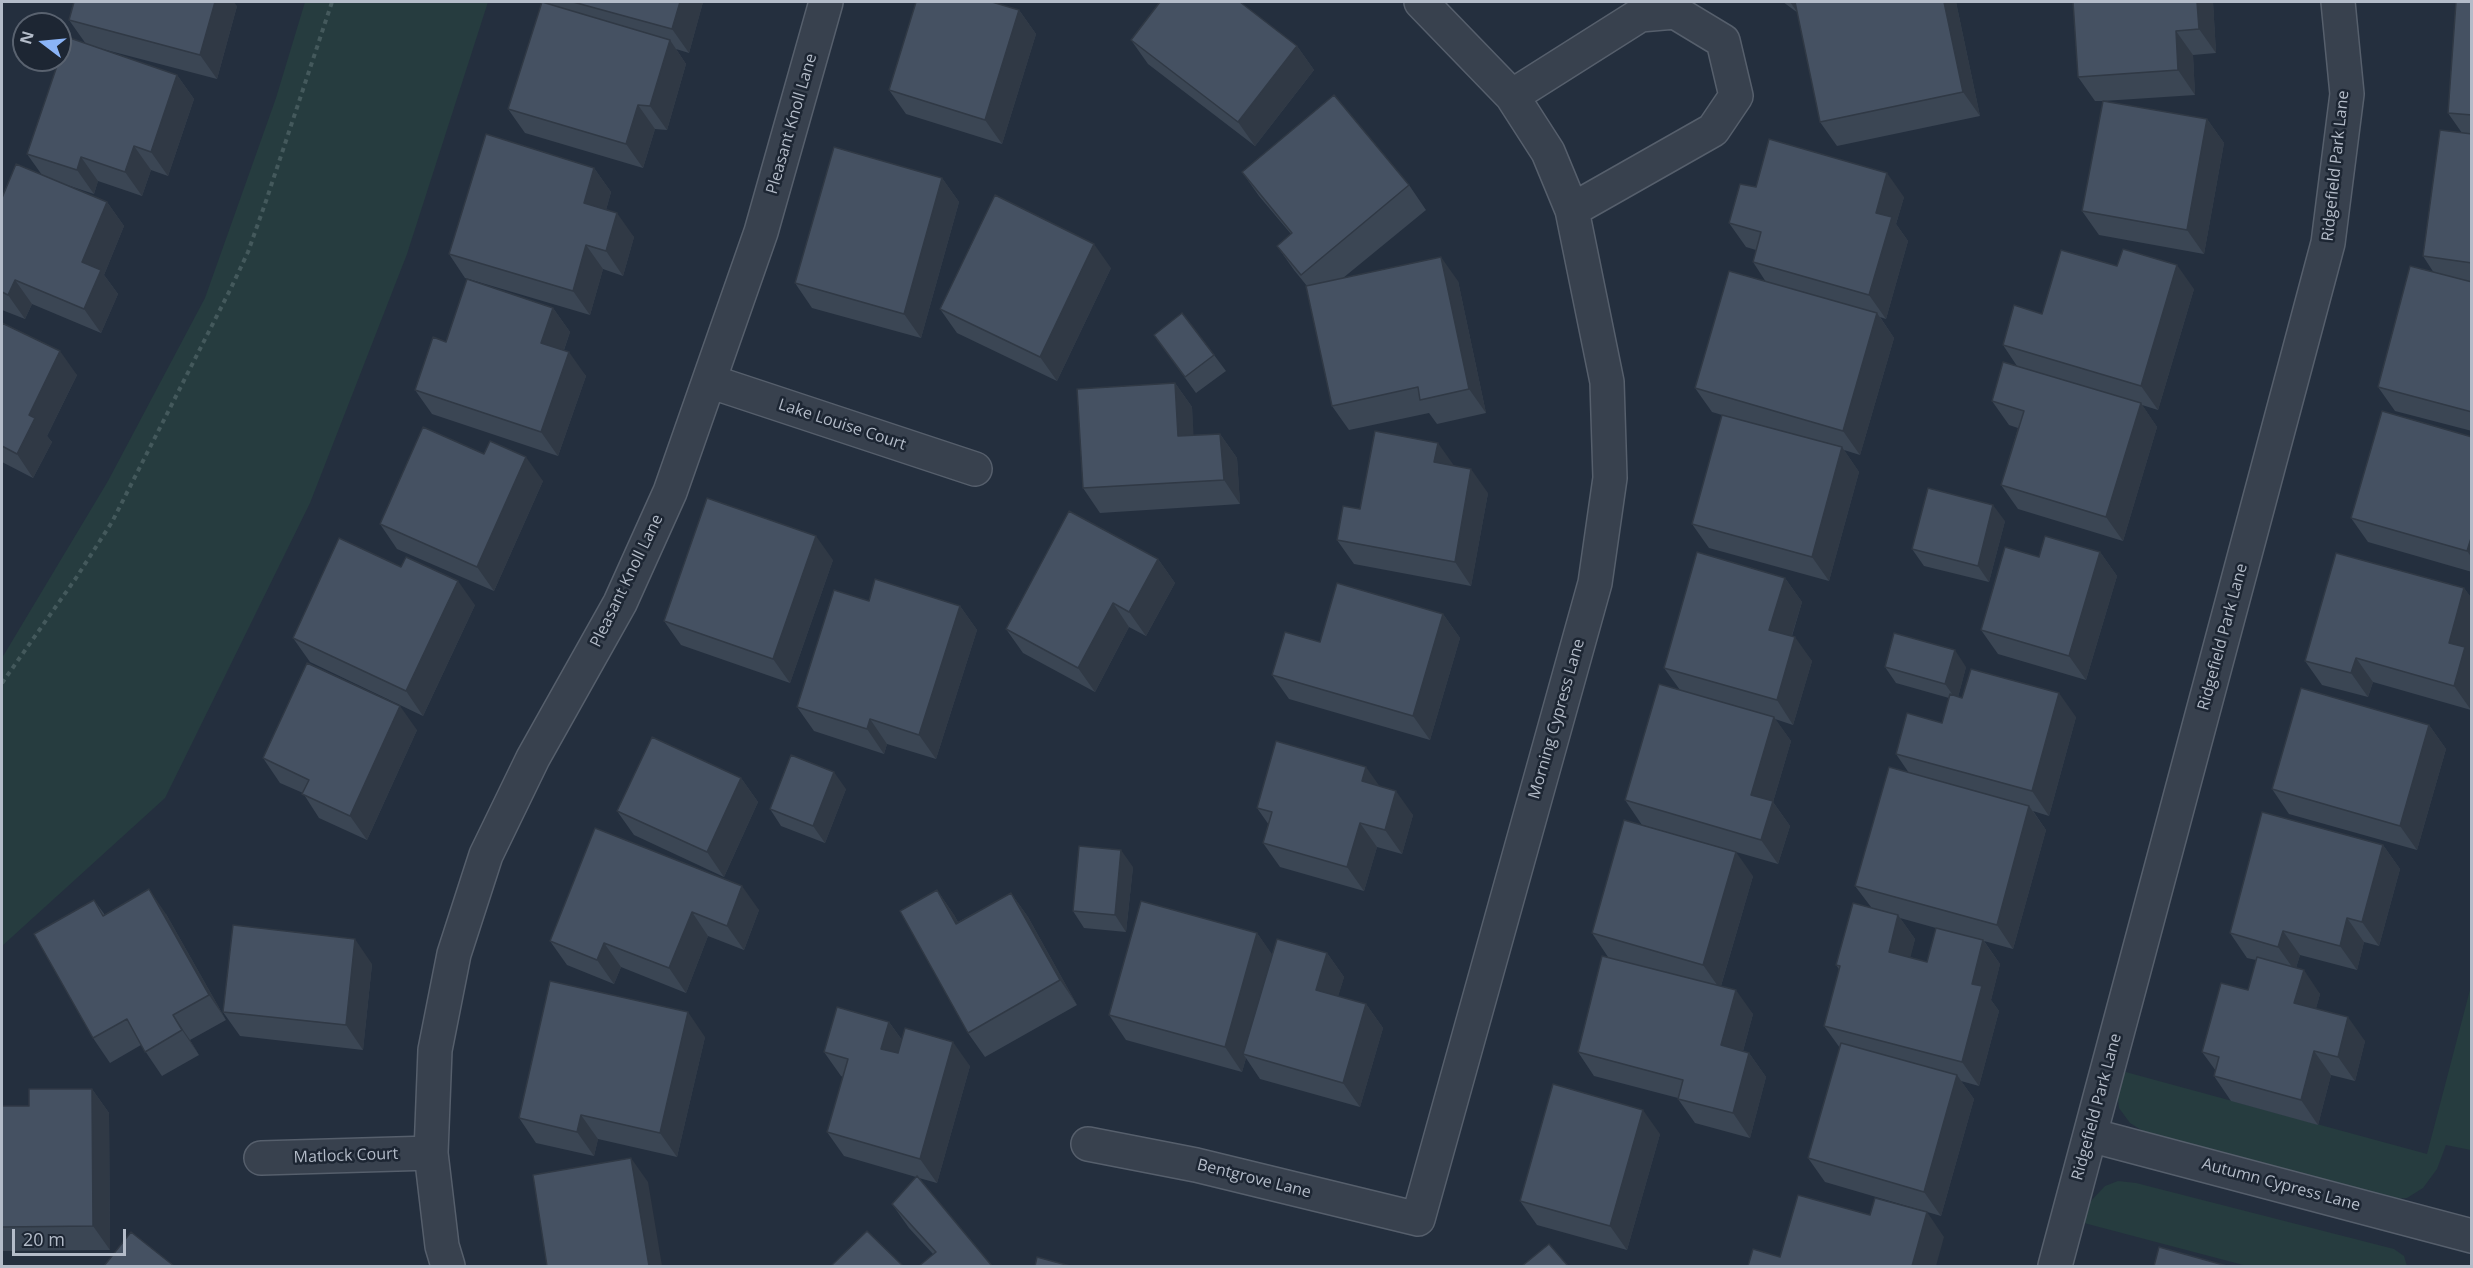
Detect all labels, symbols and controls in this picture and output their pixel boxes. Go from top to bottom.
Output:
north arrow [12,12,72,72]
text: N [14,28,39,47]
street label: Pleasant Knoll Lane [763,52,821,196]
street label: Ridgefield Park Lane [2319,90,2353,242]
street label: Lake Louise Court [776,395,908,455]
street label: Pleasant Knoll Lane [587,512,667,650]
street label: Ridgefield Park Lane [2194,561,2252,713]
street label: Morning Cypress Lane [1525,637,1589,801]
street label: Ridgefield Park Lane [2068,1031,2126,1183]
street label: Matlock Court [293,1145,399,1167]
street label: Autumn Cypress Lane [2200,1155,2362,1215]
street label: Bentgrove Lane [1195,1156,1313,1202]
scale bar [15,1217,129,1255]
text: 20 m [23,1227,65,1251]

